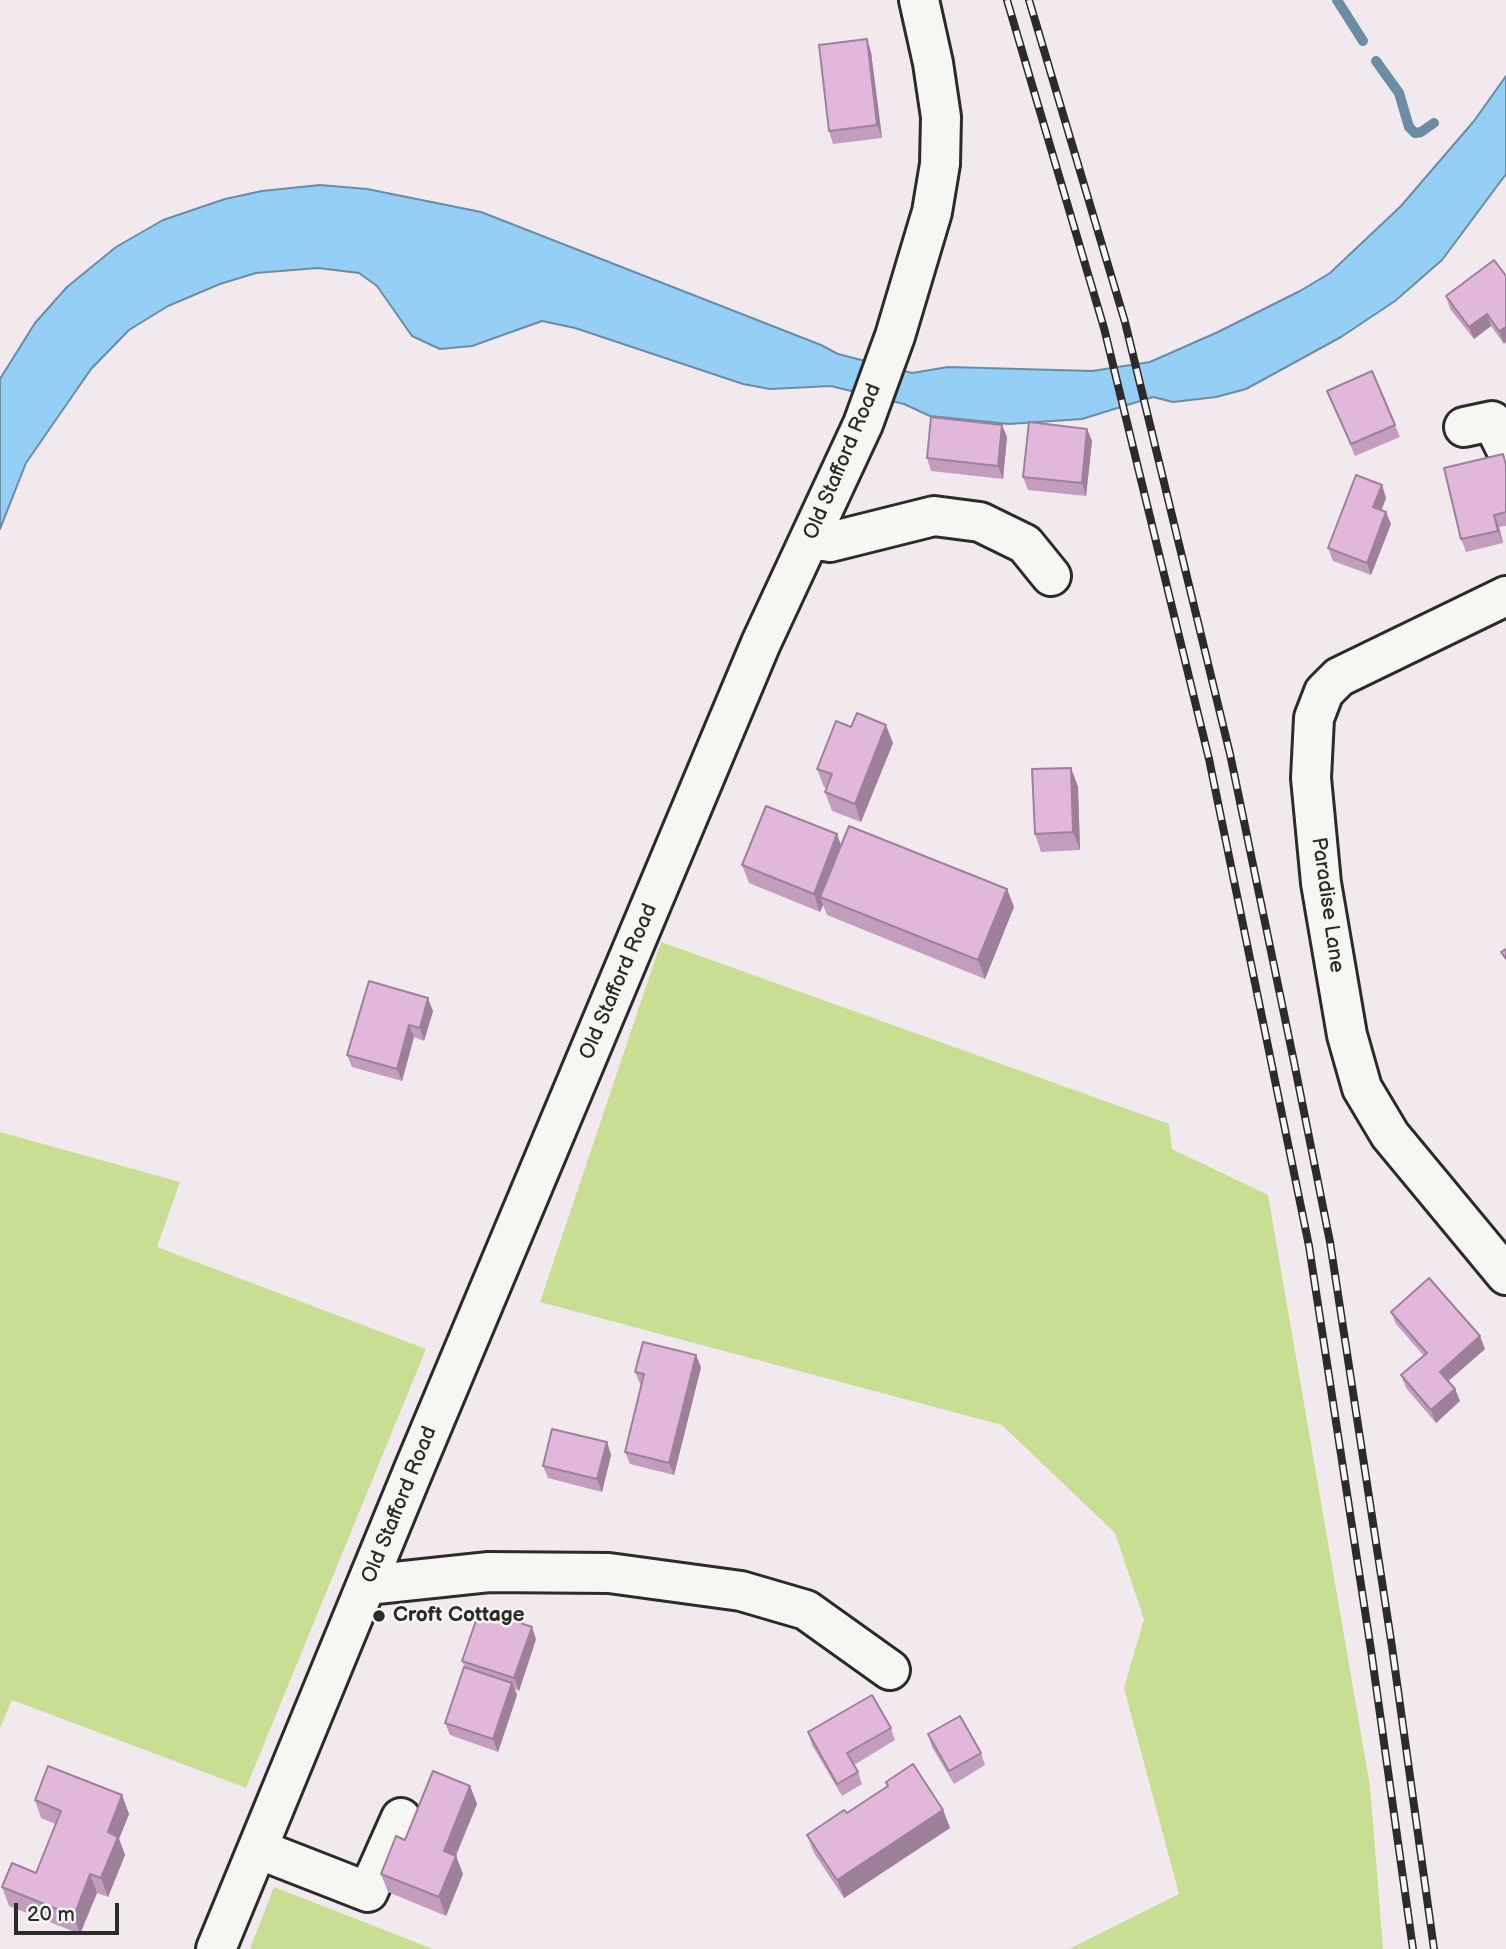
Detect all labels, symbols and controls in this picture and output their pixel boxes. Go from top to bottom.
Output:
street label: Old Stafford Road [799,380,887,544]
street label: Paradise Lane [1305,836,1349,974]
street label: Old Stafford Road [575,900,663,1064]
street label: Old Stafford Road [357,1423,443,1587]
place label: Croft Cottage [393,1603,525,1629]
marker: Croft Cottage [371,1608,387,1624]
scale bar [18,1890,122,1934]
text: 20 m [27,1902,75,1927]

